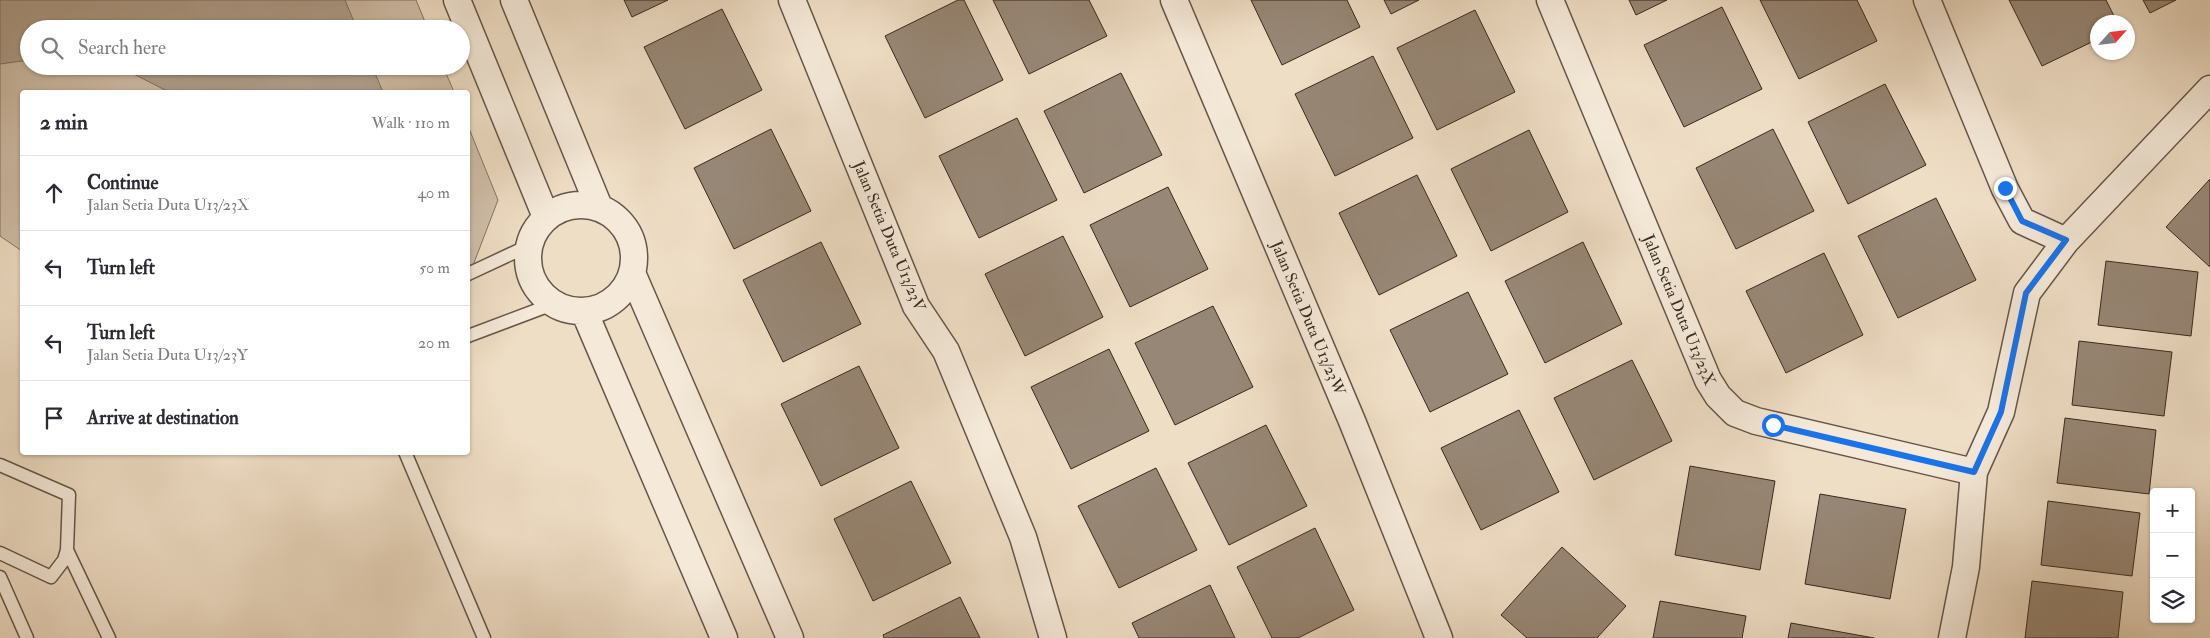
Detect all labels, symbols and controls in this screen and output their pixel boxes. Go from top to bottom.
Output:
north arrow [2090,15,2135,60]
search box [20,20,470,75]
icon: search [38,34,66,62]
text: Search here [78,36,166,60]
text: 2 min [40,109,88,136]
text: Walk · 110 m [372,113,450,133]
street label: Jalan Setia Duta U13/23V [847,157,930,315]
text: Continue [87,171,158,195]
route end [1994,177,2017,200]
icon: ahead [40,179,68,207]
text: 40 m [417,183,450,203]
text: Jalan Setia Duta U13/23X [87,195,249,215]
street label: Jalan Setia Duta U13/23X [1637,230,1720,390]
street label: Jalan Setia Duta U13/23W [1265,237,1350,400]
icon: left [40,254,68,282]
text: Turn left [87,256,155,280]
text: 50 m [419,258,450,278]
text: Turn left [87,321,155,345]
icon: left [40,329,68,357]
text: 20 m [418,333,450,353]
text: Jalan Setia Duta U13/23Y [87,345,248,365]
icon: arrive [40,404,68,432]
text: Arrive at destination [87,406,239,430]
route start [1762,414,1785,437]
map controls [2150,488,2195,623]
button: + [2150,488,2195,533]
button: − [2150,533,2195,578]
button: layers [2150,578,2195,623]

